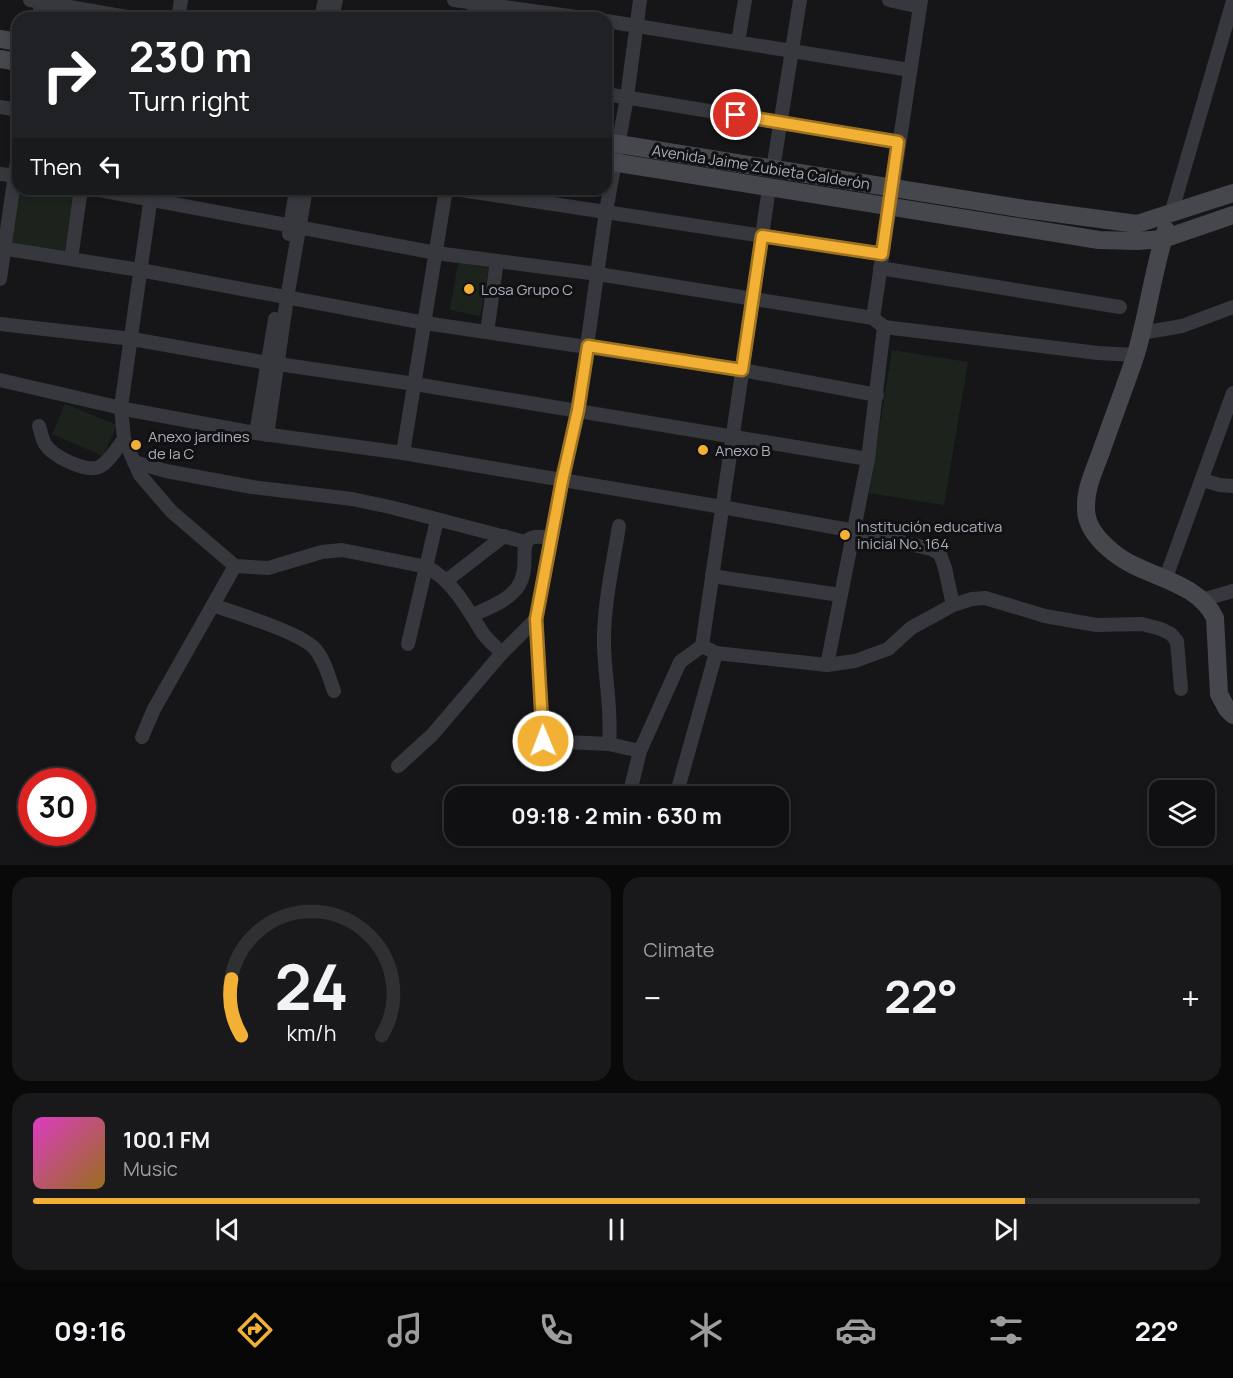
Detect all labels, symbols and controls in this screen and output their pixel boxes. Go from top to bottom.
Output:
text: 230 m [129,27,252,85]
icon: right [30,36,108,114]
text: Turn right [129,82,250,119]
pin [710,89,761,140]
icon: arrive [719,98,752,131]
street label: Avenida Jaime Zubieta Calderón [650,139,872,195]
icon: left [94,150,127,183]
text: Then [30,152,82,182]
place label: Losa Grupo C [481,279,573,300]
marker: Losa Grupo C [462,282,476,296]
place label: Anexo jardines de la C [148,426,250,464]
marker: Anexo jardines de la C [129,438,143,452]
place label: Anexo B [715,440,771,461]
marker: Anexo B [696,443,710,457]
place label: Institución educativa inicial No. 164 [857,516,1002,554]
marker: Institución educativa inicial No. 164 [838,528,852,542]
position arrow [511,709,575,773]
speed limit sign: 30 [18,768,96,846]
map controls [1149,780,1215,846]
button: layers [1149,780,1215,846]
text: 09:18 · 2 min · 630 m [511,801,722,831]
text: Climate [644,936,715,963]
text: 24 [274,943,348,1029]
text: 22° [884,965,958,1027]
text: − [644,975,661,1020]
text: + [1181,975,1200,1020]
text: km/h [286,1018,336,1047]
text: 100.1 FM [123,1125,210,1155]
text: Music [123,1155,178,1182]
icon: previous [211,1213,244,1246]
icon: pause [600,1213,633,1246]
icon: next [989,1213,1022,1246]
icon: directions [234,1309,276,1351]
icon: music [384,1309,426,1351]
icon: phone [535,1309,577,1351]
icon: climate [685,1309,727,1351]
icon: car [835,1309,877,1351]
icon: filters [985,1309,1027,1351]
text: 09:16 [54,1312,126,1349]
text: 22° [1135,1312,1179,1349]

